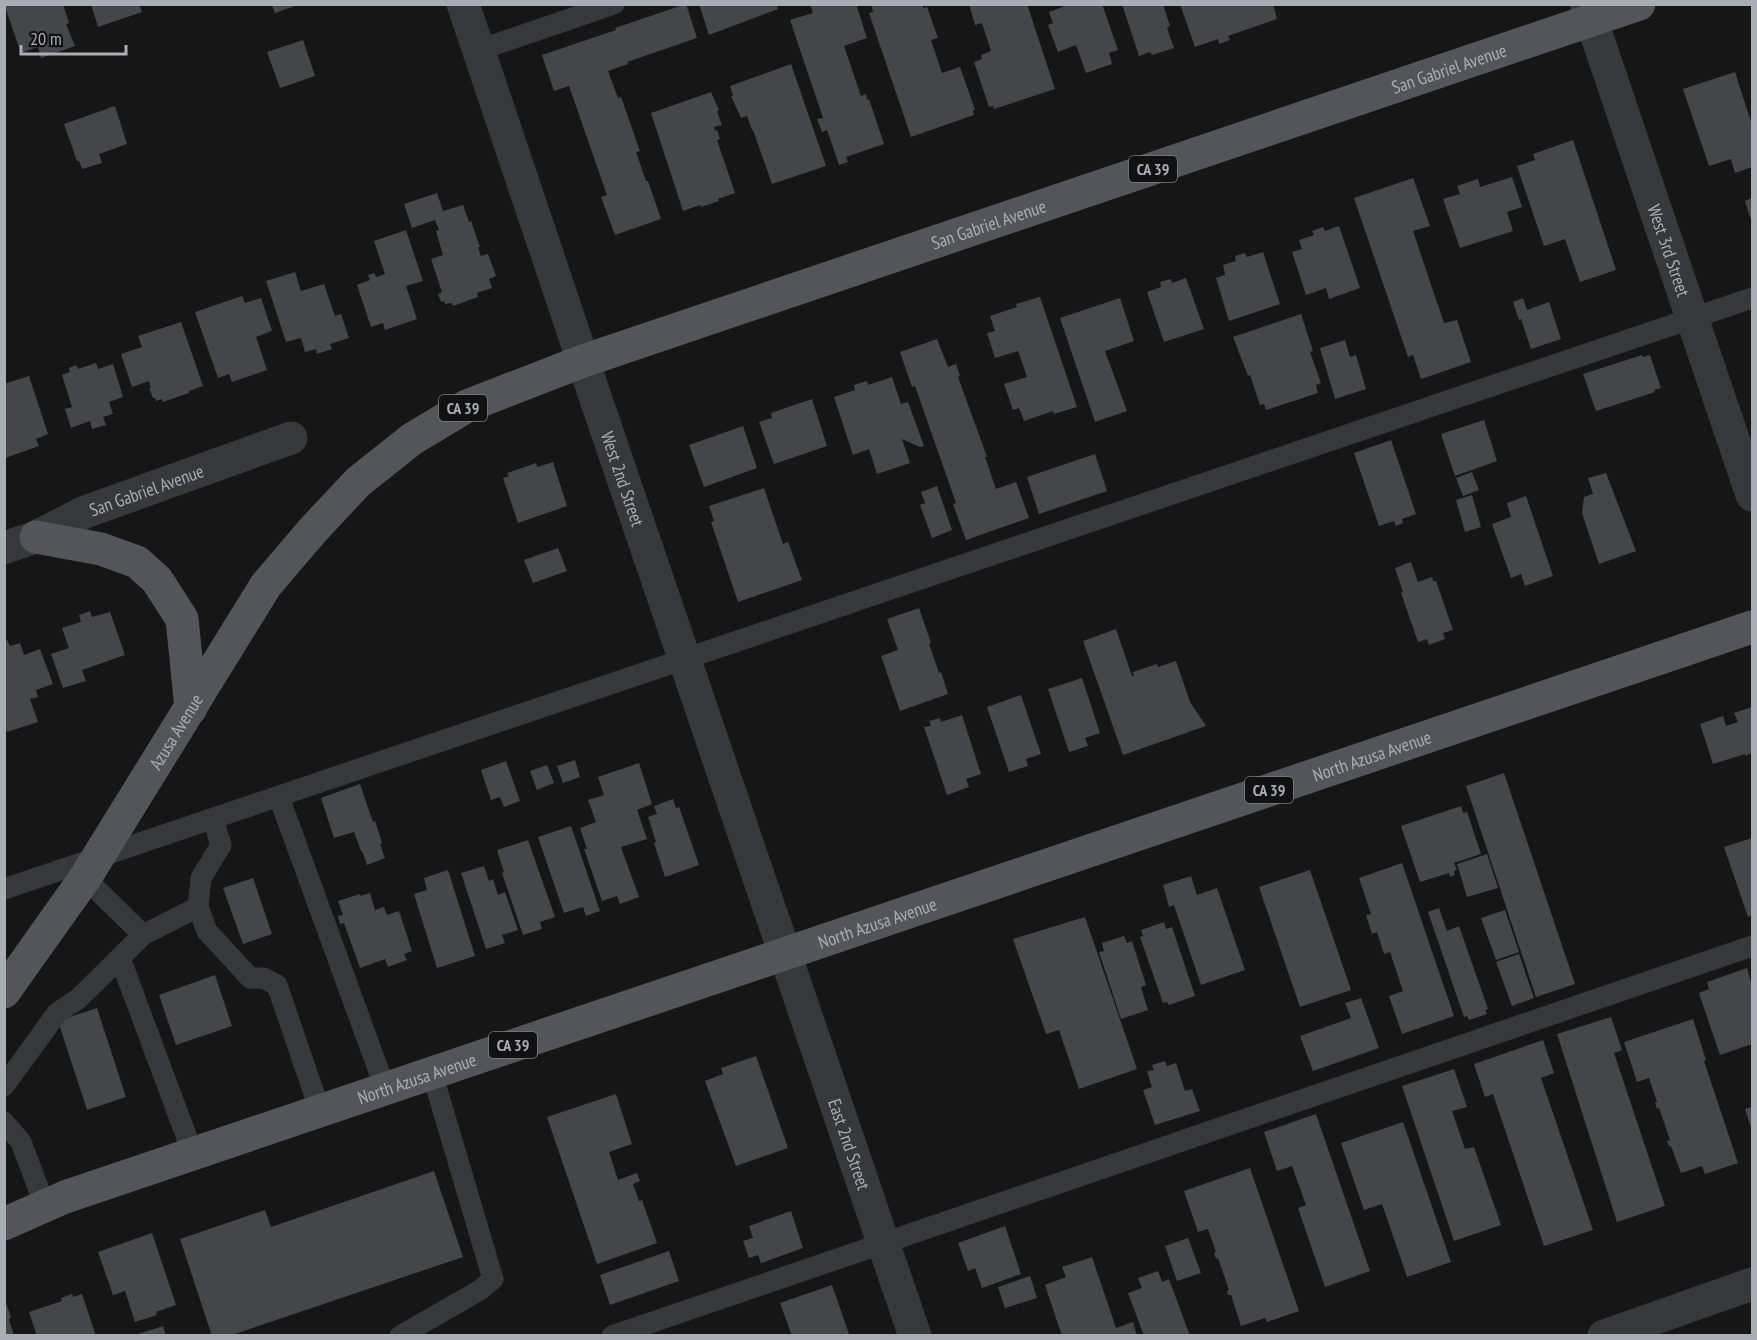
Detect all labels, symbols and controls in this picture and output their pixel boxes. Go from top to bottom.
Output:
scale bar [21,18,126,56]
text: 20 m [30,27,62,50]
street label: San Gabriel Avenue [1388,38,1509,98]
road number: CA 39 [1129,156,1177,182]
street label: San Gabriel Avenue [928,194,1049,254]
street label: West 3rd Street [1643,201,1696,299]
road number: CA 39 [439,395,487,421]
street label: West 2nd Street [596,428,650,529]
street label: San Gabriel Avenue [86,459,207,521]
street label: Azusa Avenue [143,689,208,774]
street label: North Azusa Avenue [1309,725,1434,786]
road number: CA 39 [1245,777,1293,803]
street label: North Azusa Avenue [815,892,939,953]
road number: CA 39 [489,1032,537,1058]
street label: North Azusa Avenue [354,1047,479,1109]
street label: East 2nd Street [824,1096,876,1193]

